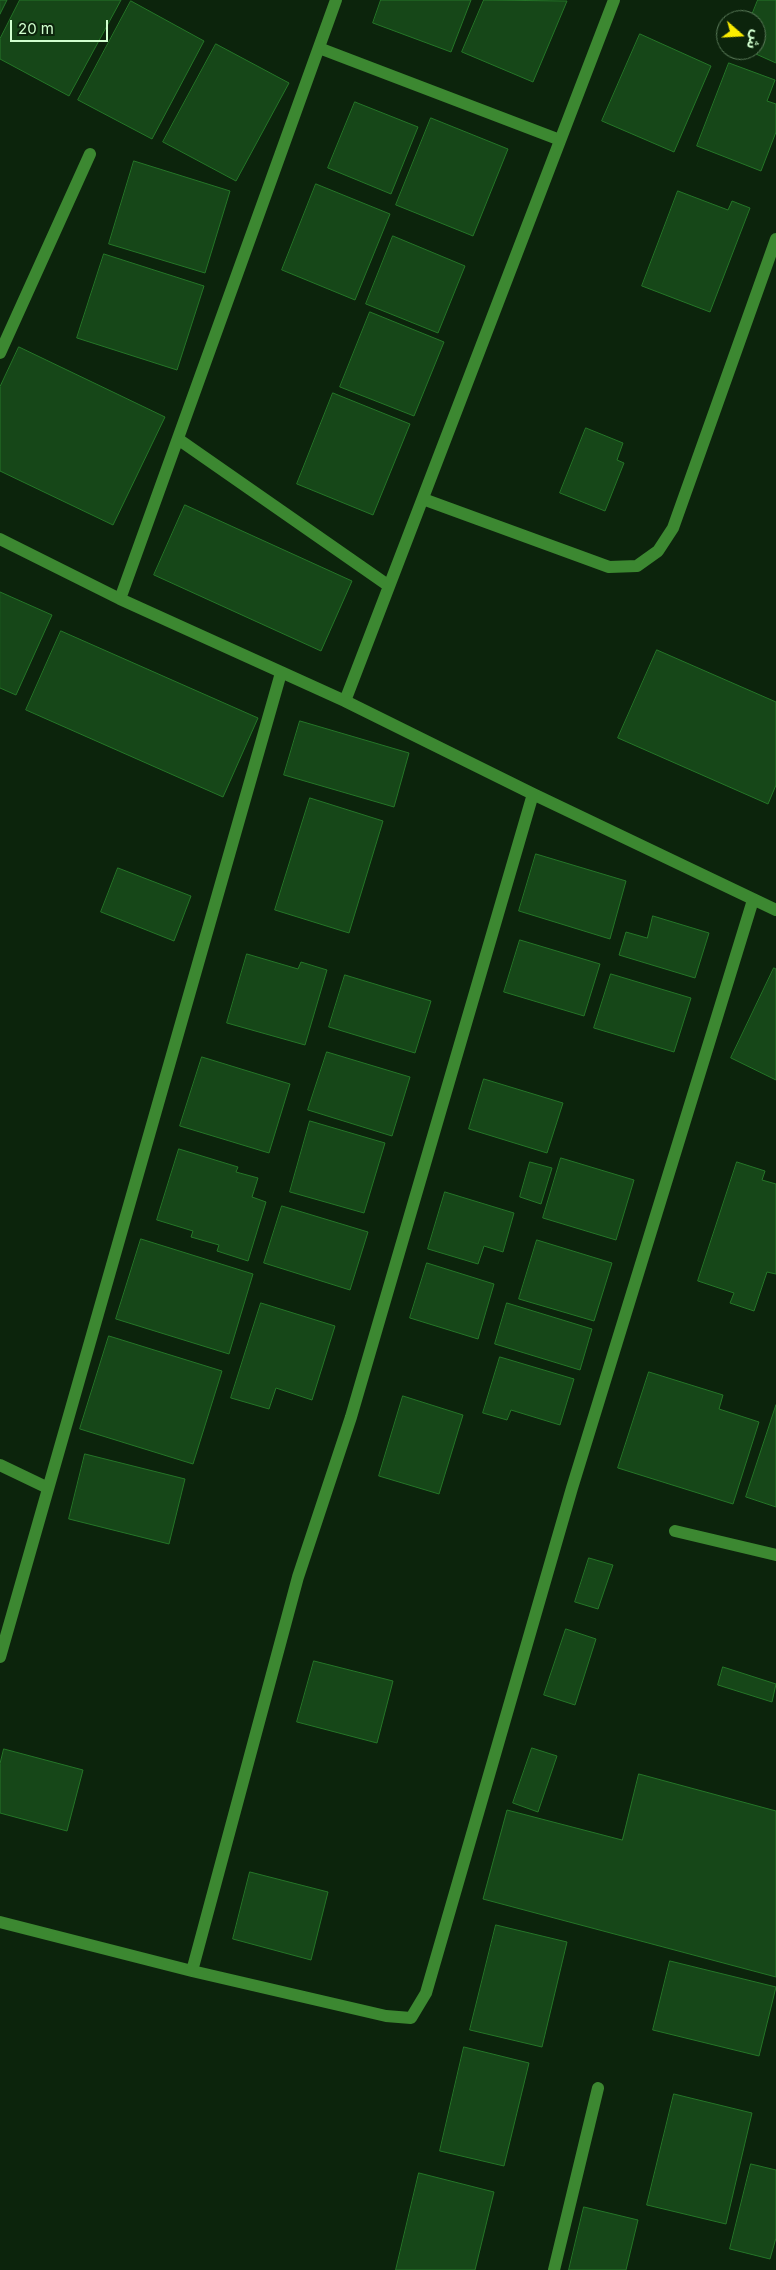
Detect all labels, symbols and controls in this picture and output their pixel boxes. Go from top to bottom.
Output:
scale bar [12,10,110,42]
north arrow [716,10,766,60]
text: 20 m [18,19,54,38]
text: ش [744,28,766,52]

